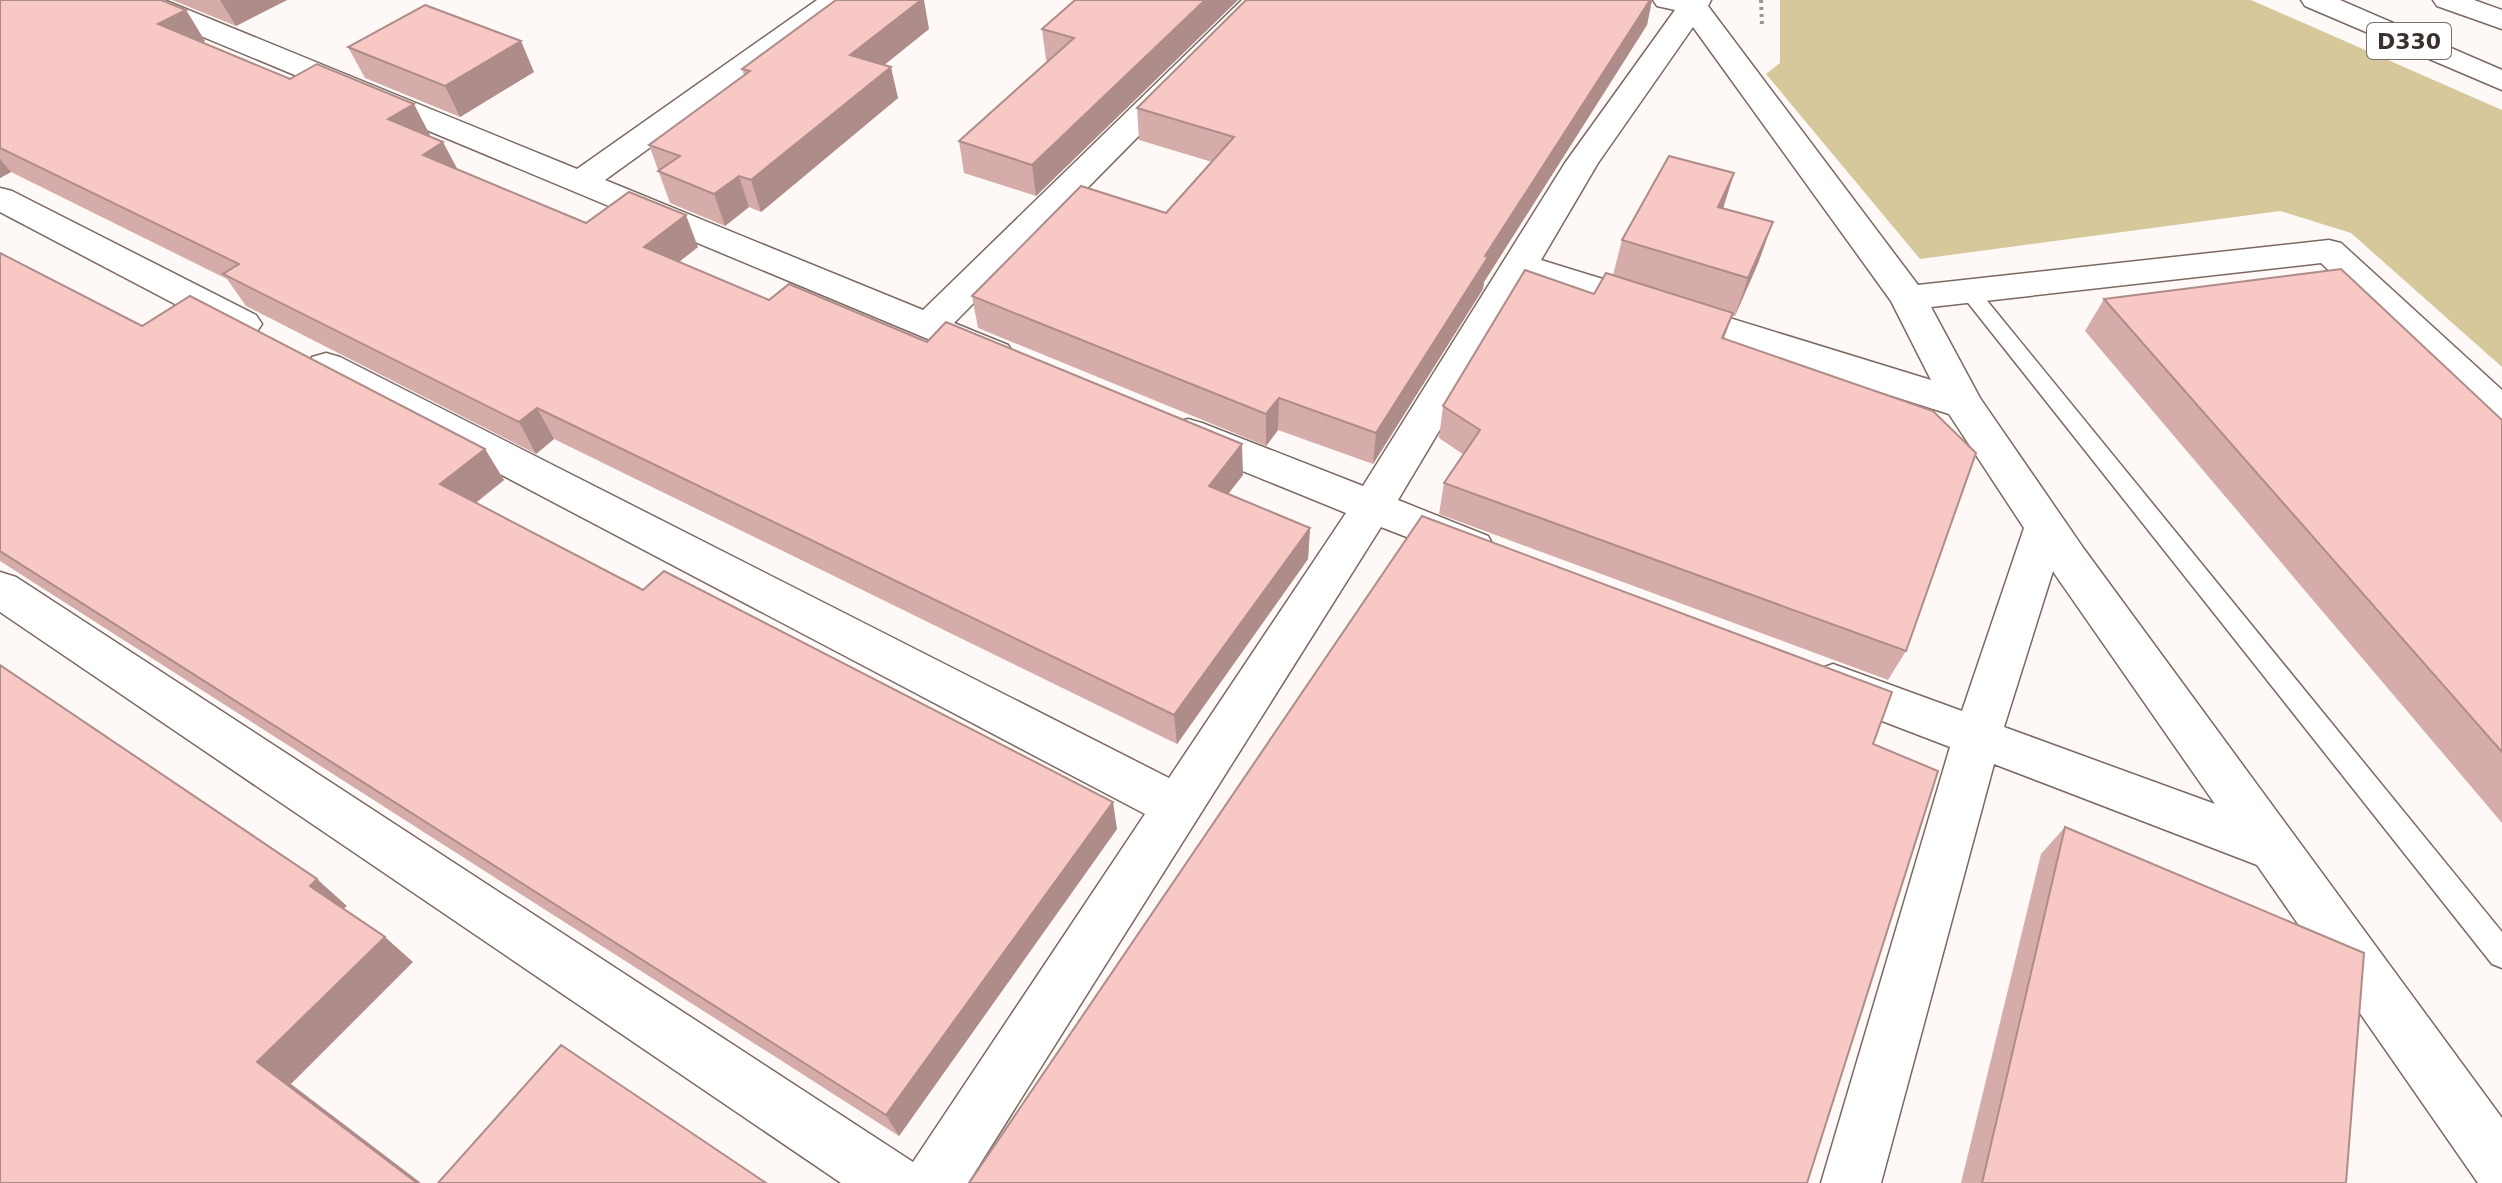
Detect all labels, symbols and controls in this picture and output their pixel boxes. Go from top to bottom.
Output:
road number: D330 [2367,23,2451,59]

